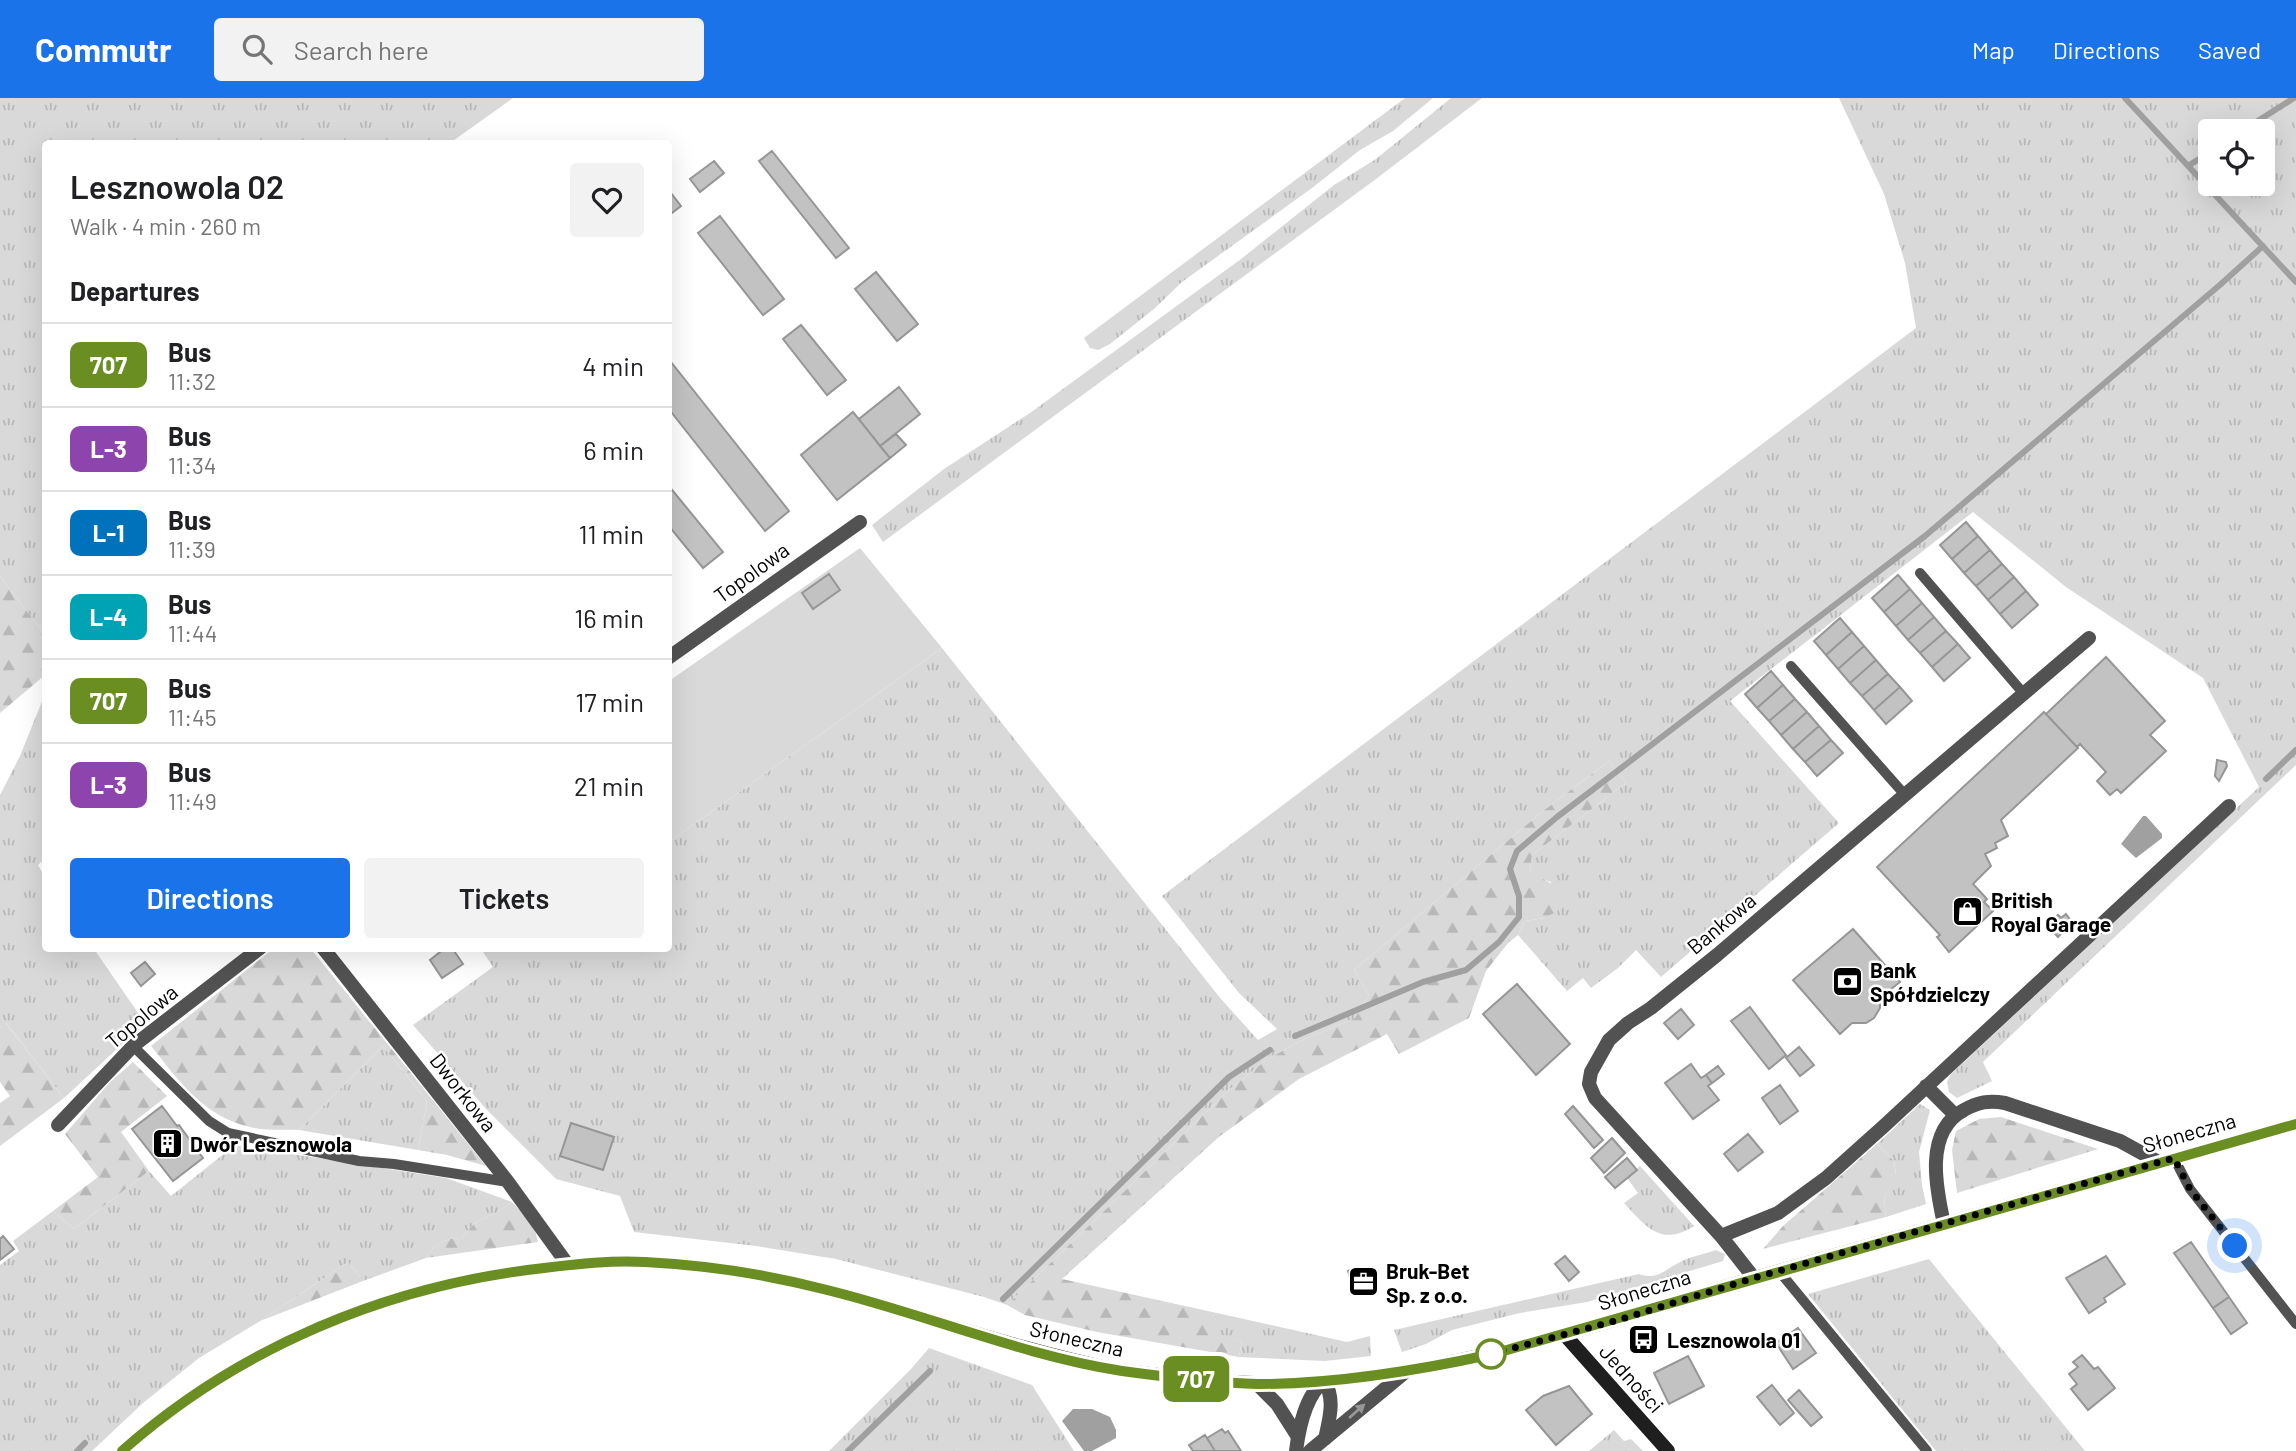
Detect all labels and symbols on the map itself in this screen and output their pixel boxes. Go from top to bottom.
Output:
street label: Topolowa [709,537,793,607]
street label: Bankowa [1682,887,1760,959]
place label: British Royal Garage [1991,887,2111,936]
shop icon: British Royal Garage [1951,894,1985,928]
place label: Bank Spółdzielczy [1870,957,1991,1006]
bank icon: Bank Spółdzielczy [1830,964,1864,998]
street label: Topolowa [100,979,182,1053]
street label: Dworkowa [425,1047,503,1137]
street label: Słoneczna [2140,1107,2238,1157]
building icon: Dwór Lesznowola [150,1126,184,1160]
place label: Dwór Lesznowola [190,1131,352,1156]
your location [2217,1228,2252,1263]
place label: Bruk-Bet Sp. z o.o. [1386,1258,1470,1307]
street label: Słoneczna [1595,1263,1693,1315]
office icon: Bruk-Bet Sp. z o.o. [1346,1265,1380,1299]
street label: Słoneczna [1028,1315,1126,1361]
bus stop icon: Lesznowola 01 [1627,1322,1661,1356]
place label: Lesznowola 01 [1667,1327,1800,1352]
street label: Jedności [1595,1338,1669,1418]
unlabelled marker [1476,1339,1506,1369]
line badge: 707 [1156,1356,1236,1402]
one-way arrow [1348,1404,1365,1419]

